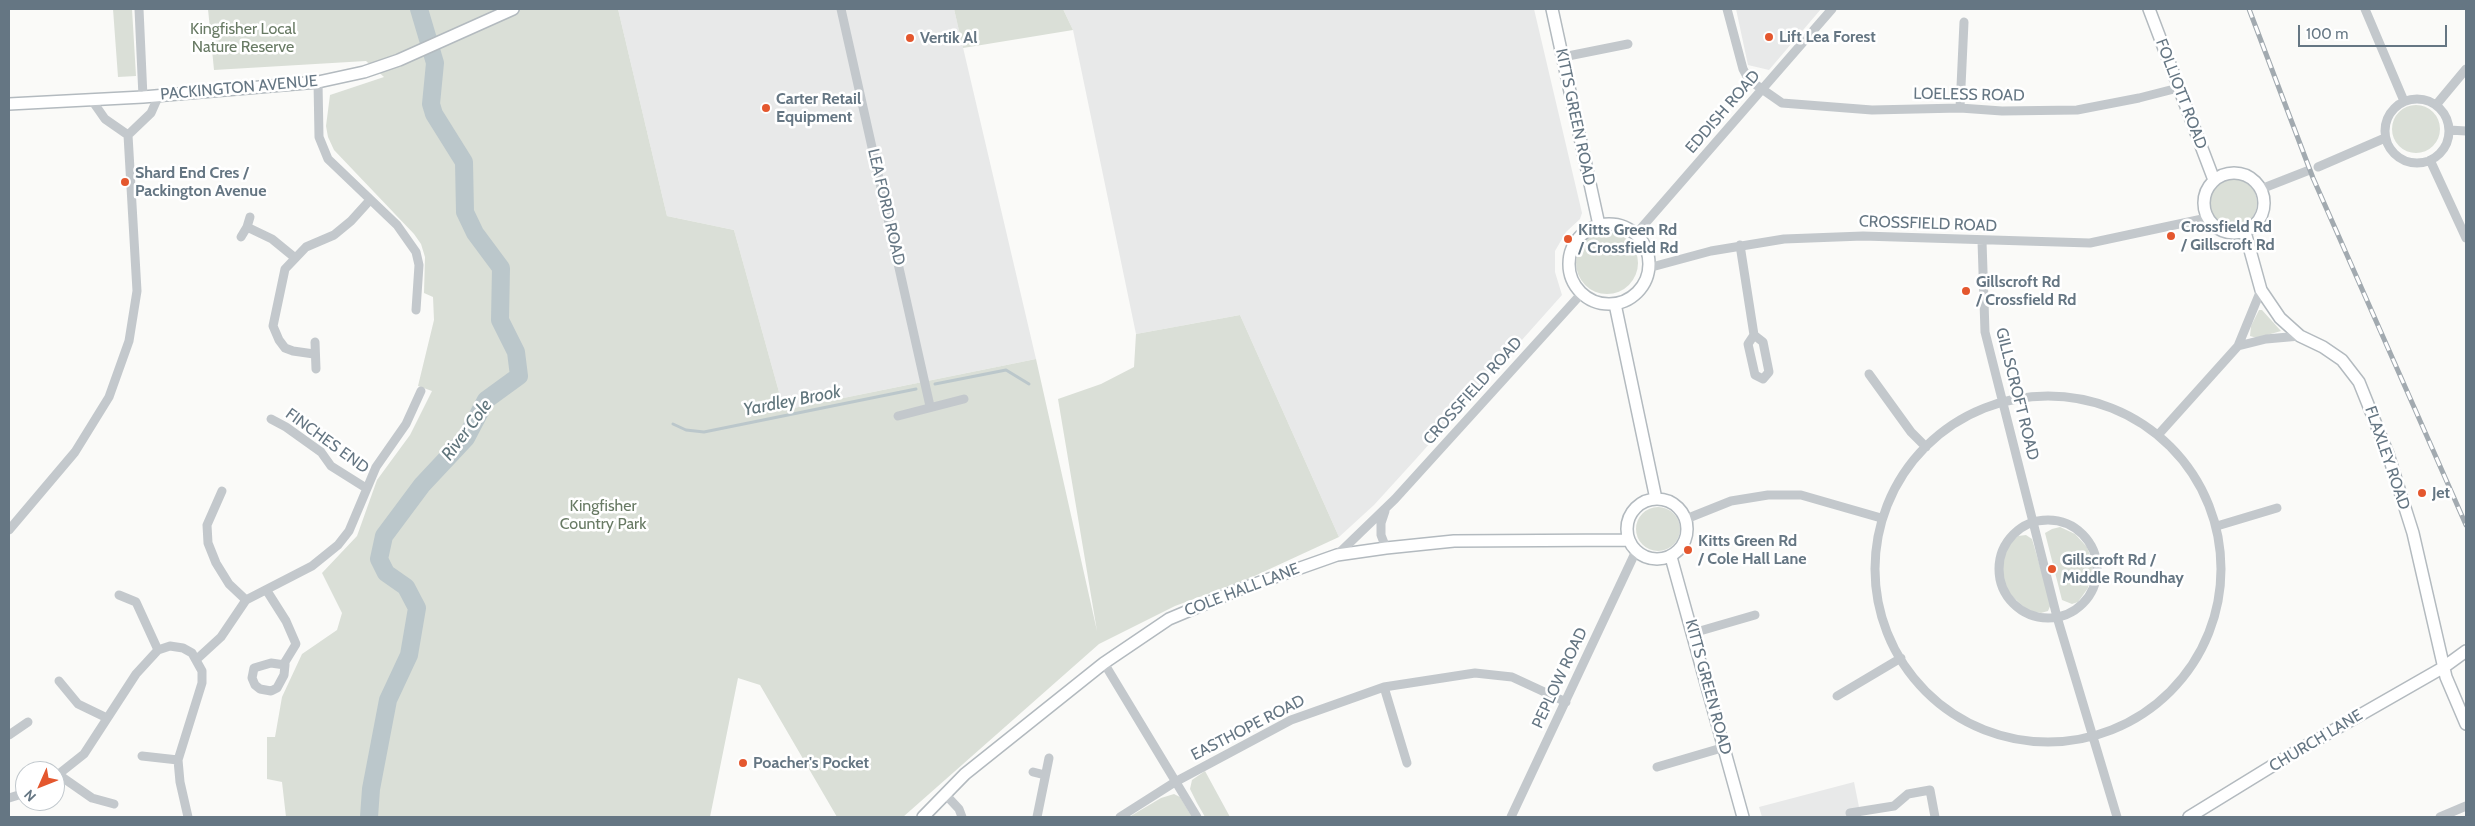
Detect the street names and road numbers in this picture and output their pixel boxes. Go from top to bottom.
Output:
street label: FOLLIOTT ROAD [2151,36,2211,152]
street label: KITTS GREEN ROAD [1551,47,1599,187]
street label: EDDISH ROAD [1682,67,1764,157]
street label: PACKINGTON AVENUE [160,72,318,104]
street label: LOELESS ROAD [1913,84,2025,106]
street label: LEA FORD ROAD [863,147,909,267]
street label: CROSSFIELD ROAD [1859,212,1997,236]
street label: GILLSCROFT ROAD [1991,326,2043,462]
street label: CROSSFIELD ROAD [1420,333,1526,449]
street label: FINCHES END [282,404,372,478]
street label: FLAXLEY ROAD [2360,404,2414,512]
street label: COLE HALL LANE [1182,559,1302,621]
street label: KITTS GREEN ROAD [1681,617,1735,757]
street label: PEPLOW ROAD [1528,625,1592,731]
street label: EASTHOPE ROAD [1188,691,1308,765]
street label: CHURCH LANE [2266,706,2366,776]

